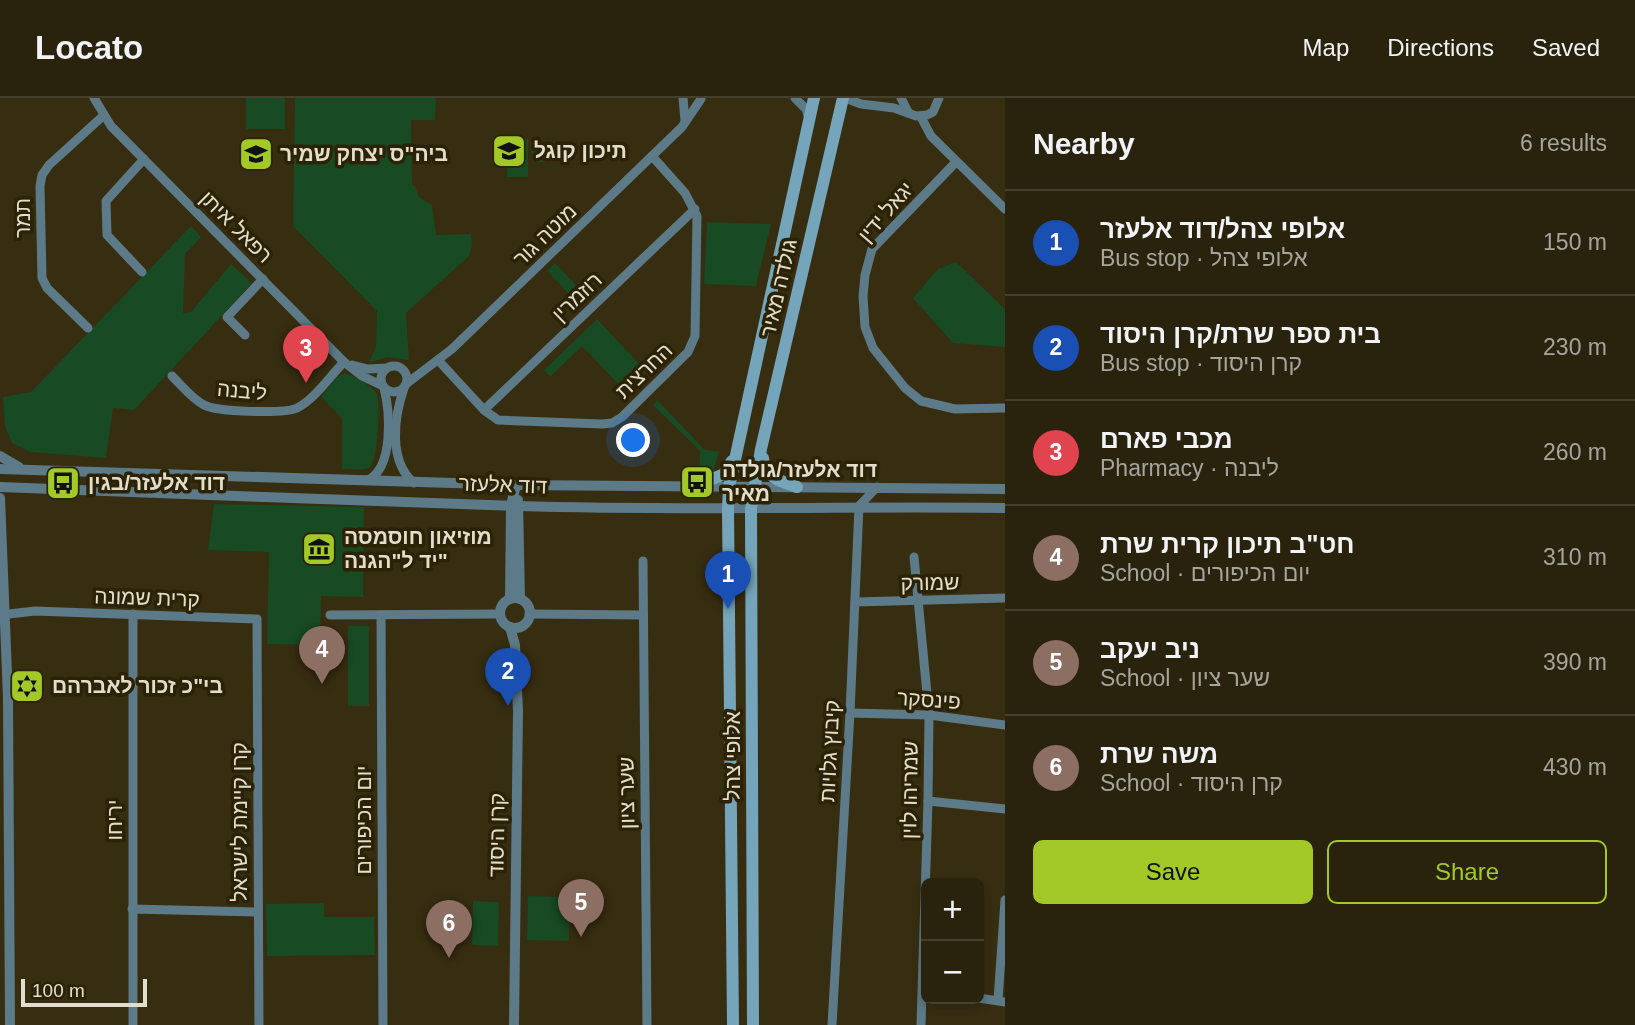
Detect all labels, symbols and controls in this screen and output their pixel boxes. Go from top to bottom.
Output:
text: Locato [35,29,143,66]
text: Map [1303,34,1349,61]
text: Directions [1387,34,1494,61]
text: Saved [1532,34,1600,61]
text: Nearby [1033,127,1135,160]
text: 6 results [1520,130,1607,156]
school or university icon: תיכון קוגל [490,132,528,170]
school or university icon: ביה"ס יצחק שמיר [237,135,275,173]
place label: תיכון קוגל [534,139,627,162]
place label: ביה"ס יצחק שמיר [280,142,448,165]
street label: יגאל ידין [853,177,918,246]
street label: רפאל איתן [196,186,277,267]
street label: תמר [11,198,34,238]
street label: מוטה גור [509,199,581,270]
text: אלופי צהל/דוד אלעזר [1100,214,1345,244]
text: 1 [1050,229,1062,255]
text: 150 m [1543,229,1607,255]
street label: גולדה מאיר [756,237,801,339]
text: Bus stop · אלופי צהל [1100,245,1308,271]
street label: רוזמרין [547,268,606,326]
text: בית ספר שרת/קרן היסוד [1100,319,1381,349]
pin: 3 [283,325,329,383]
text: 2 [1050,334,1062,360]
text: 230 m [1543,334,1607,360]
street label: החרצית [611,338,677,403]
text: Bus stop · קרן היסוד [1100,350,1302,376]
street label: ליבנה [216,377,268,404]
your location [616,423,650,457]
text: מכבי פארם [1100,424,1233,454]
text: 3 [1050,439,1062,465]
text: 260 m [1543,439,1607,465]
text: Pharmacy · ליבנה [1100,455,1279,481]
place label: דוד אלעזר/גולדה מאיר [722,458,877,505]
bus stop icon: דוד אלעזר/גולדה מאיר [678,463,716,501]
bus stop icon: דוד אלעזר/בגין [44,464,82,502]
place label: דוד אלעזר/בגין [88,471,225,494]
street label: דוד אלעזר [458,471,548,498]
place label: מוזיאון חוסמסה יד ל"הגנה" [344,525,492,572]
text: חט"ב תיכון קרית שרת [1100,529,1355,559]
museum icon: מוזיאון חוסמסה יד ל"הגנה" [300,530,338,568]
text: 4 [1050,544,1062,570]
text: 310 m [1543,544,1607,570]
pin: 1 [705,551,751,609]
text: School · יום הכיפורים [1100,560,1310,586]
street label: שמורק [900,570,960,595]
street label: קרית שמונה [94,584,200,611]
pin: 4 [299,626,345,684]
text: ניב יעקב [1100,634,1200,664]
pin: 2 [485,648,531,706]
text: 5 [1050,649,1062,675]
text: 390 m [1543,649,1607,675]
text: School · שער ציון [1100,665,1270,691]
synagogue icon: בי"כ זכור לאברהם [8,667,46,705]
place label: בי"כ זכור לאברהם [52,674,223,697]
street label: פינסקר [896,686,962,713]
street label: קיבוץ גלויות [815,699,844,803]
street label: אלופי צהל [721,711,744,801]
text: משה שרת [1100,739,1218,769]
street label: שמריהו לוין [897,741,922,839]
street label: קרן קיימת לישראל [228,742,251,902]
text: 6 [1050,754,1062,780]
text: 430 m [1543,754,1607,780]
street label: שער ציון [614,757,639,829]
street label: יום הכיפורים [352,765,375,875]
text: School · קרן היסוד [1100,770,1283,796]
street label: קרן היסוד [484,793,509,877]
street label: יריחו [103,800,126,841]
button: Save [1033,840,1313,904]
button: Share [1327,840,1607,904]
map controls [921,878,984,1004]
button: + [921,878,984,941]
pin: 5 [558,879,604,937]
pin: 6 [426,900,472,958]
button: − [921,941,984,1004]
scale bar [21,976,147,1008]
text: 100 m [32,980,85,1001]

